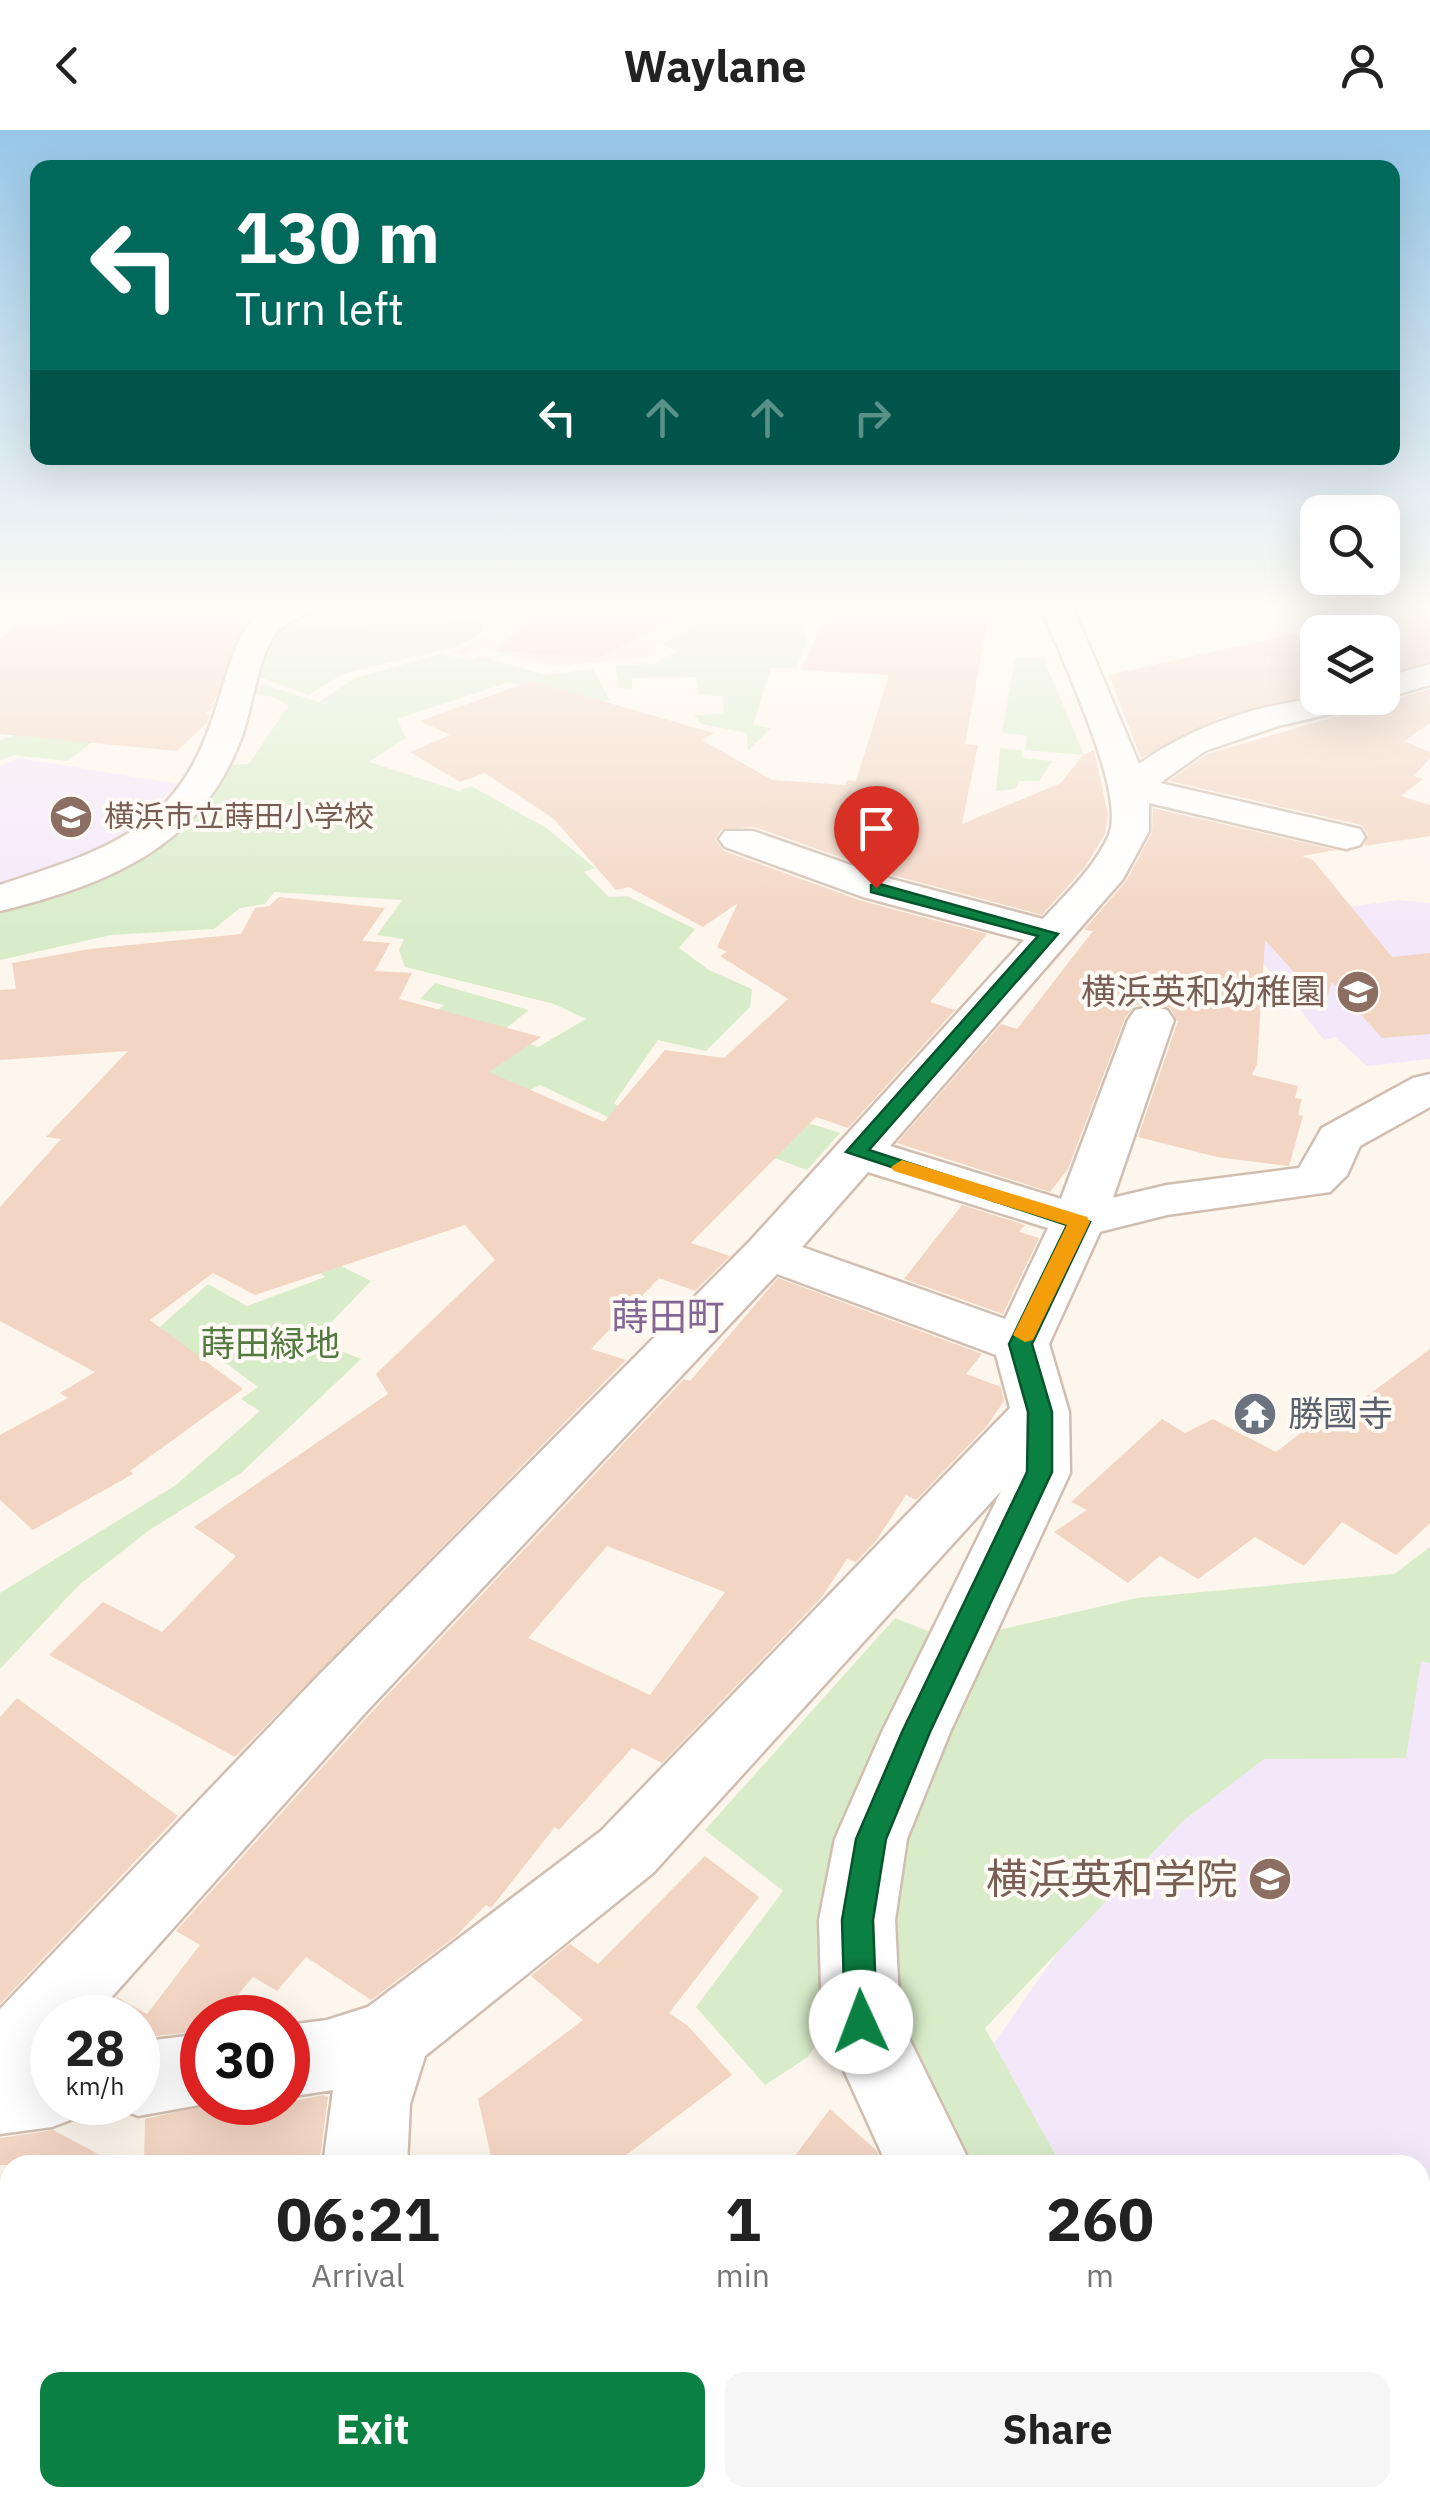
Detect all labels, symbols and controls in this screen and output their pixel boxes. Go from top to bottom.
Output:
text: Waylane [623,36,807,94]
icon: back [40,38,95,93]
icon: person [1335,38,1390,93]
text: 130 m [235,191,440,282]
icon: left [70,200,200,330]
text: Turn left [235,279,404,337]
icon: left [530,390,585,445]
icon: ahead [635,390,690,445]
icon: ahead [740,390,795,445]
icon: right [845,390,900,445]
map controls [1300,495,1400,715]
button: search [1300,495,1400,595]
button: layers [1300,615,1400,715]
pin [834,786,919,889]
school or university icon: 横浜市立蒔田小学校 [48,794,94,840]
place label: 横浜市立蒔田小学校 [104,796,374,835]
icon: arrive [849,801,904,856]
place label: 横浜英和幼稚園 [1081,968,1326,1014]
school or university icon: 横浜英和幼稚園 [1335,969,1381,1015]
district label: 蒔田町 [611,1291,725,1340]
park label: 蒔田緑地 [200,1320,340,1366]
place label: 勝國寺 [1288,1390,1393,1436]
temple icon: 勝國寺 [1232,1391,1278,1437]
place label: 横浜英和学院 [986,1851,1238,1906]
school or university icon: 横浜英和学院 [1247,1856,1293,1902]
position arrow [809,1970,913,2074]
speed limit sign: 30 [180,1995,310,2125]
text: 28 [65,2015,125,2080]
text: km/h [66,2069,124,2102]
text: 06:21 [276,2179,440,2258]
text: 1 [725,2179,761,2258]
text: 260 [1046,2179,1154,2258]
text: Arrival [311,2254,405,2296]
text: min [716,2254,770,2296]
text: m [1086,2254,1114,2296]
button: Exit [40,2372,705,2487]
button: Share [725,2372,1390,2487]

